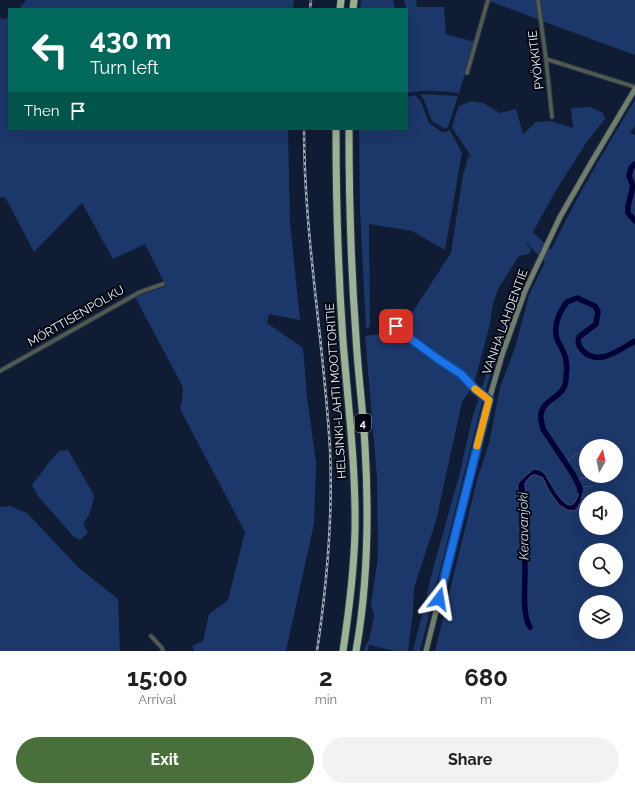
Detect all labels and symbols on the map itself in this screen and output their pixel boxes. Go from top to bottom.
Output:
street label: PYÖKKITIE [525,30,547,90]
street label: VANHA LAHDENTIE [479,267,531,377]
street label: MÖRTTISENPOLKU [25,283,127,349]
street label: HELSINKI-LAHTI MOOTTORITIE [323,303,349,479]
pin [379,309,413,343]
road number: 4 [355,414,371,432]
north arrow [579,439,623,483]
water label: Keravanjoki [515,491,532,560]
position arrow [418,578,460,620]

